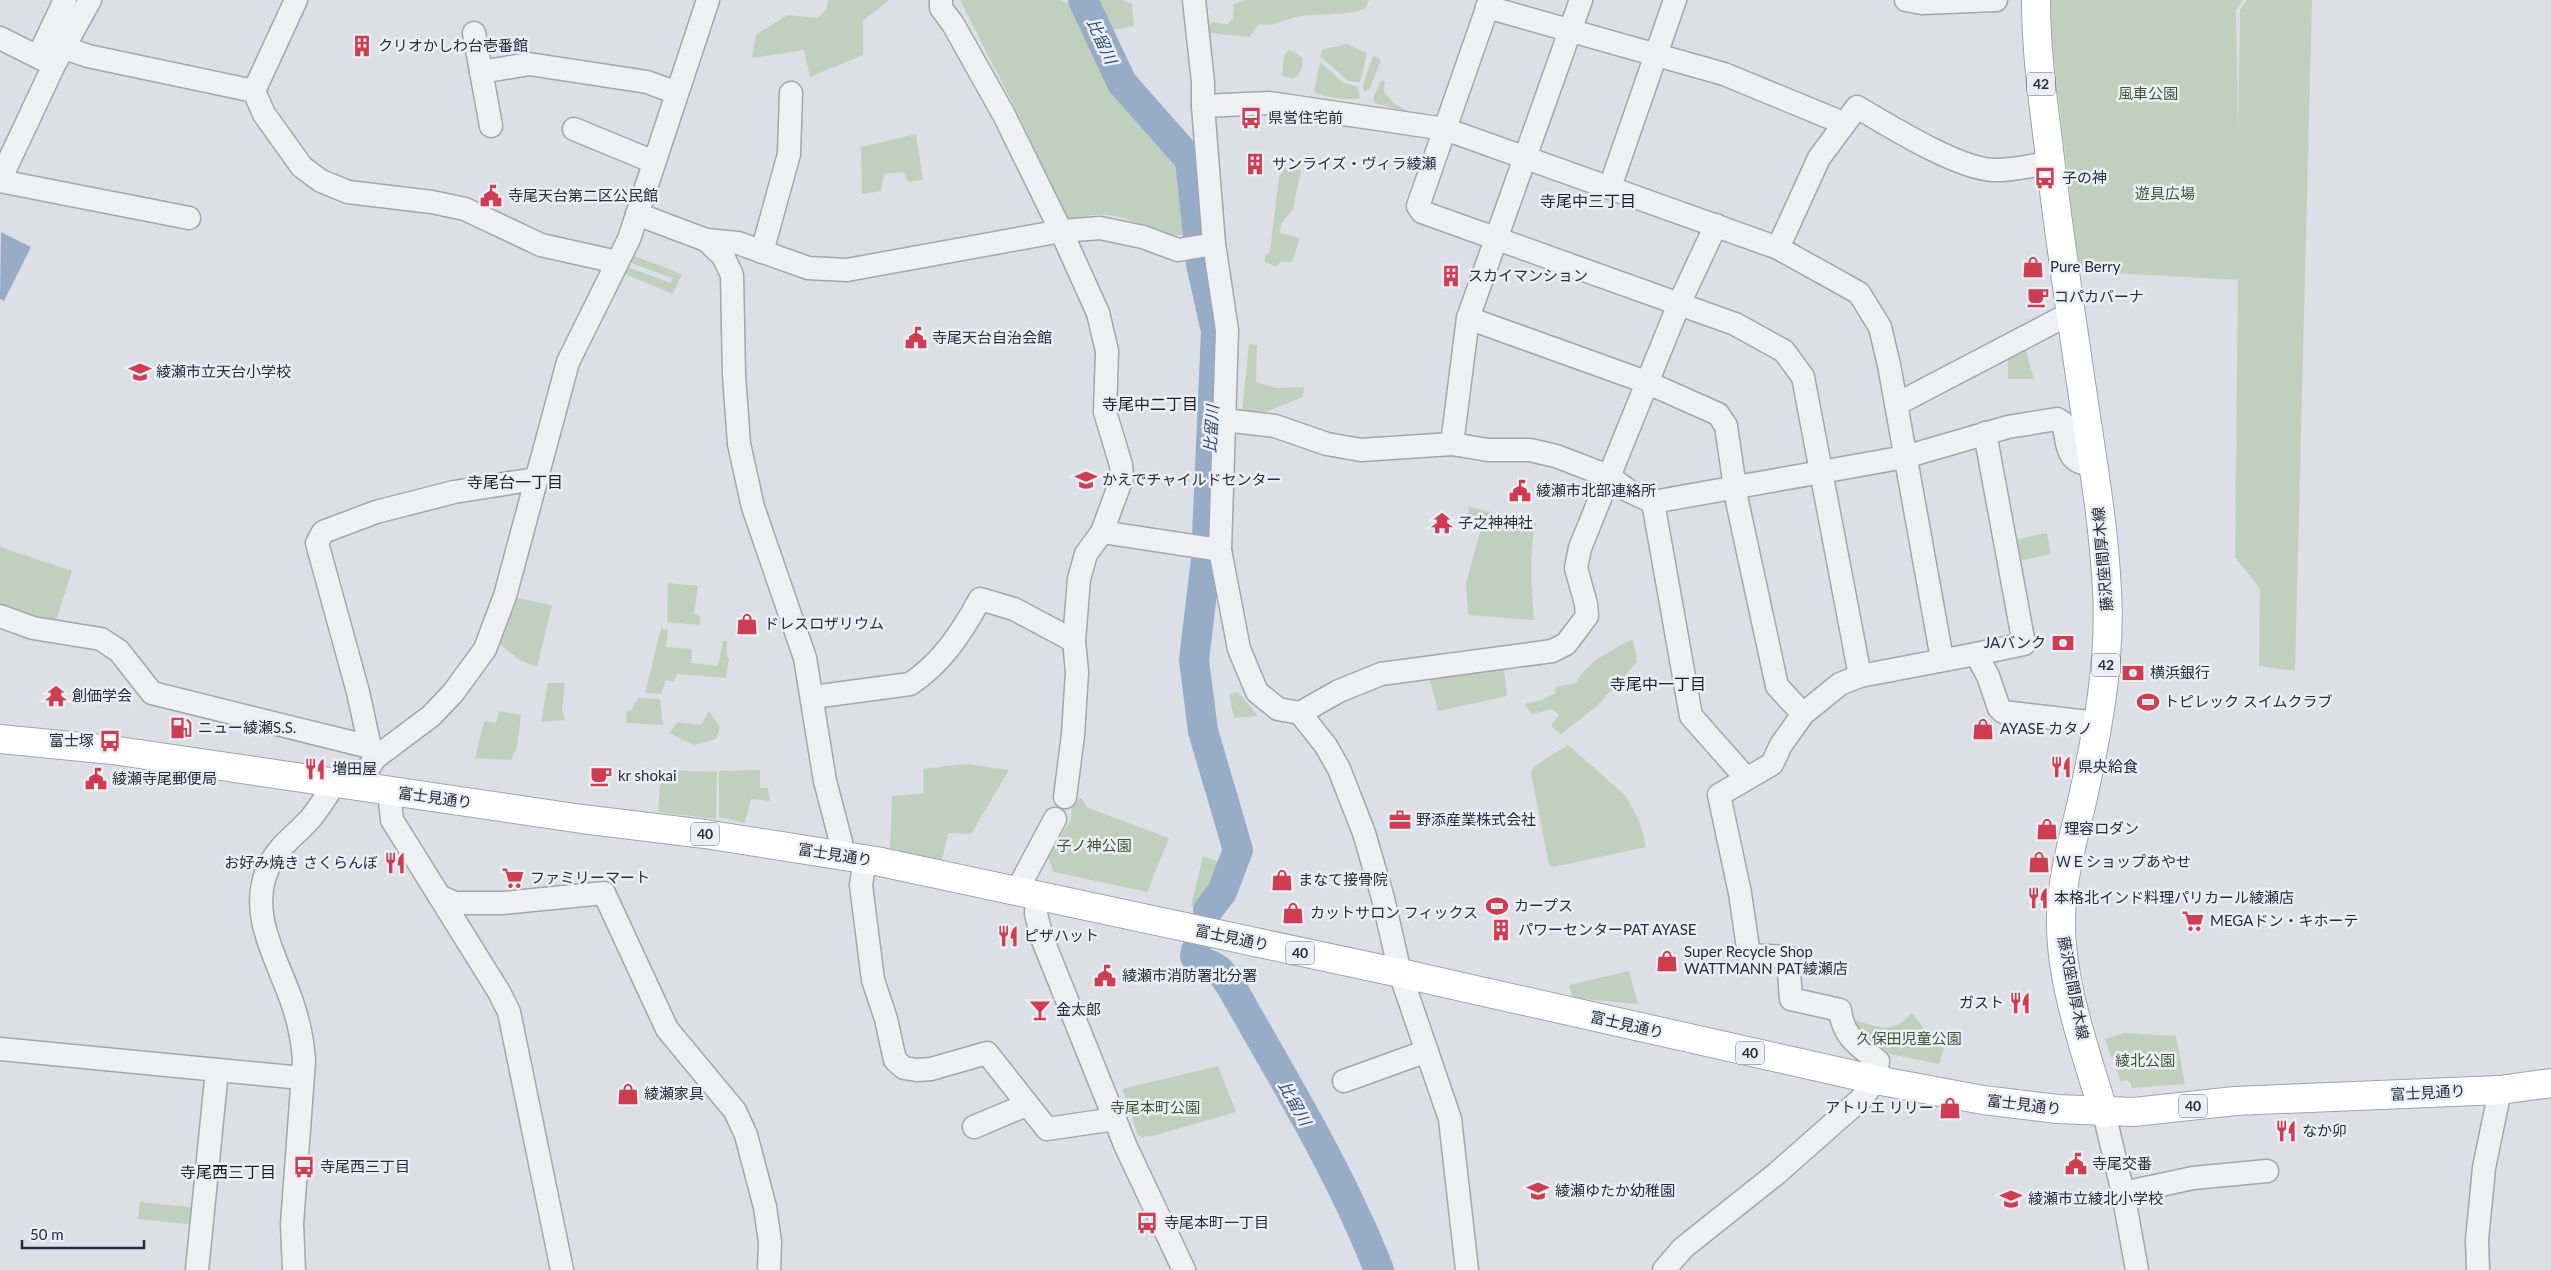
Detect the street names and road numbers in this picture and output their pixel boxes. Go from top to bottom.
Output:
road number: 42 [2027,72,2055,96]
street label: 藤沢座間厚木線 [2088,506,2116,612]
road number: 42 [2092,654,2120,676]
street label: 富士見通り [397,783,474,811]
road number: 40 [691,822,719,846]
street label: 富士見通り [797,839,874,869]
street label: 富士見通り [1194,920,1271,954]
street label: 藤沢座間厚木線 [2055,935,2093,1041]
road number: 40 [1286,941,1314,964]
street label: 富士見通り [1589,1007,1666,1041]
road number: 40 [1736,1042,1764,1064]
street label: 富士見通り [2390,1081,2466,1103]
street label: 富士見通り [1986,1091,2062,1118]
road number: 40 [2179,1094,2207,1118]

